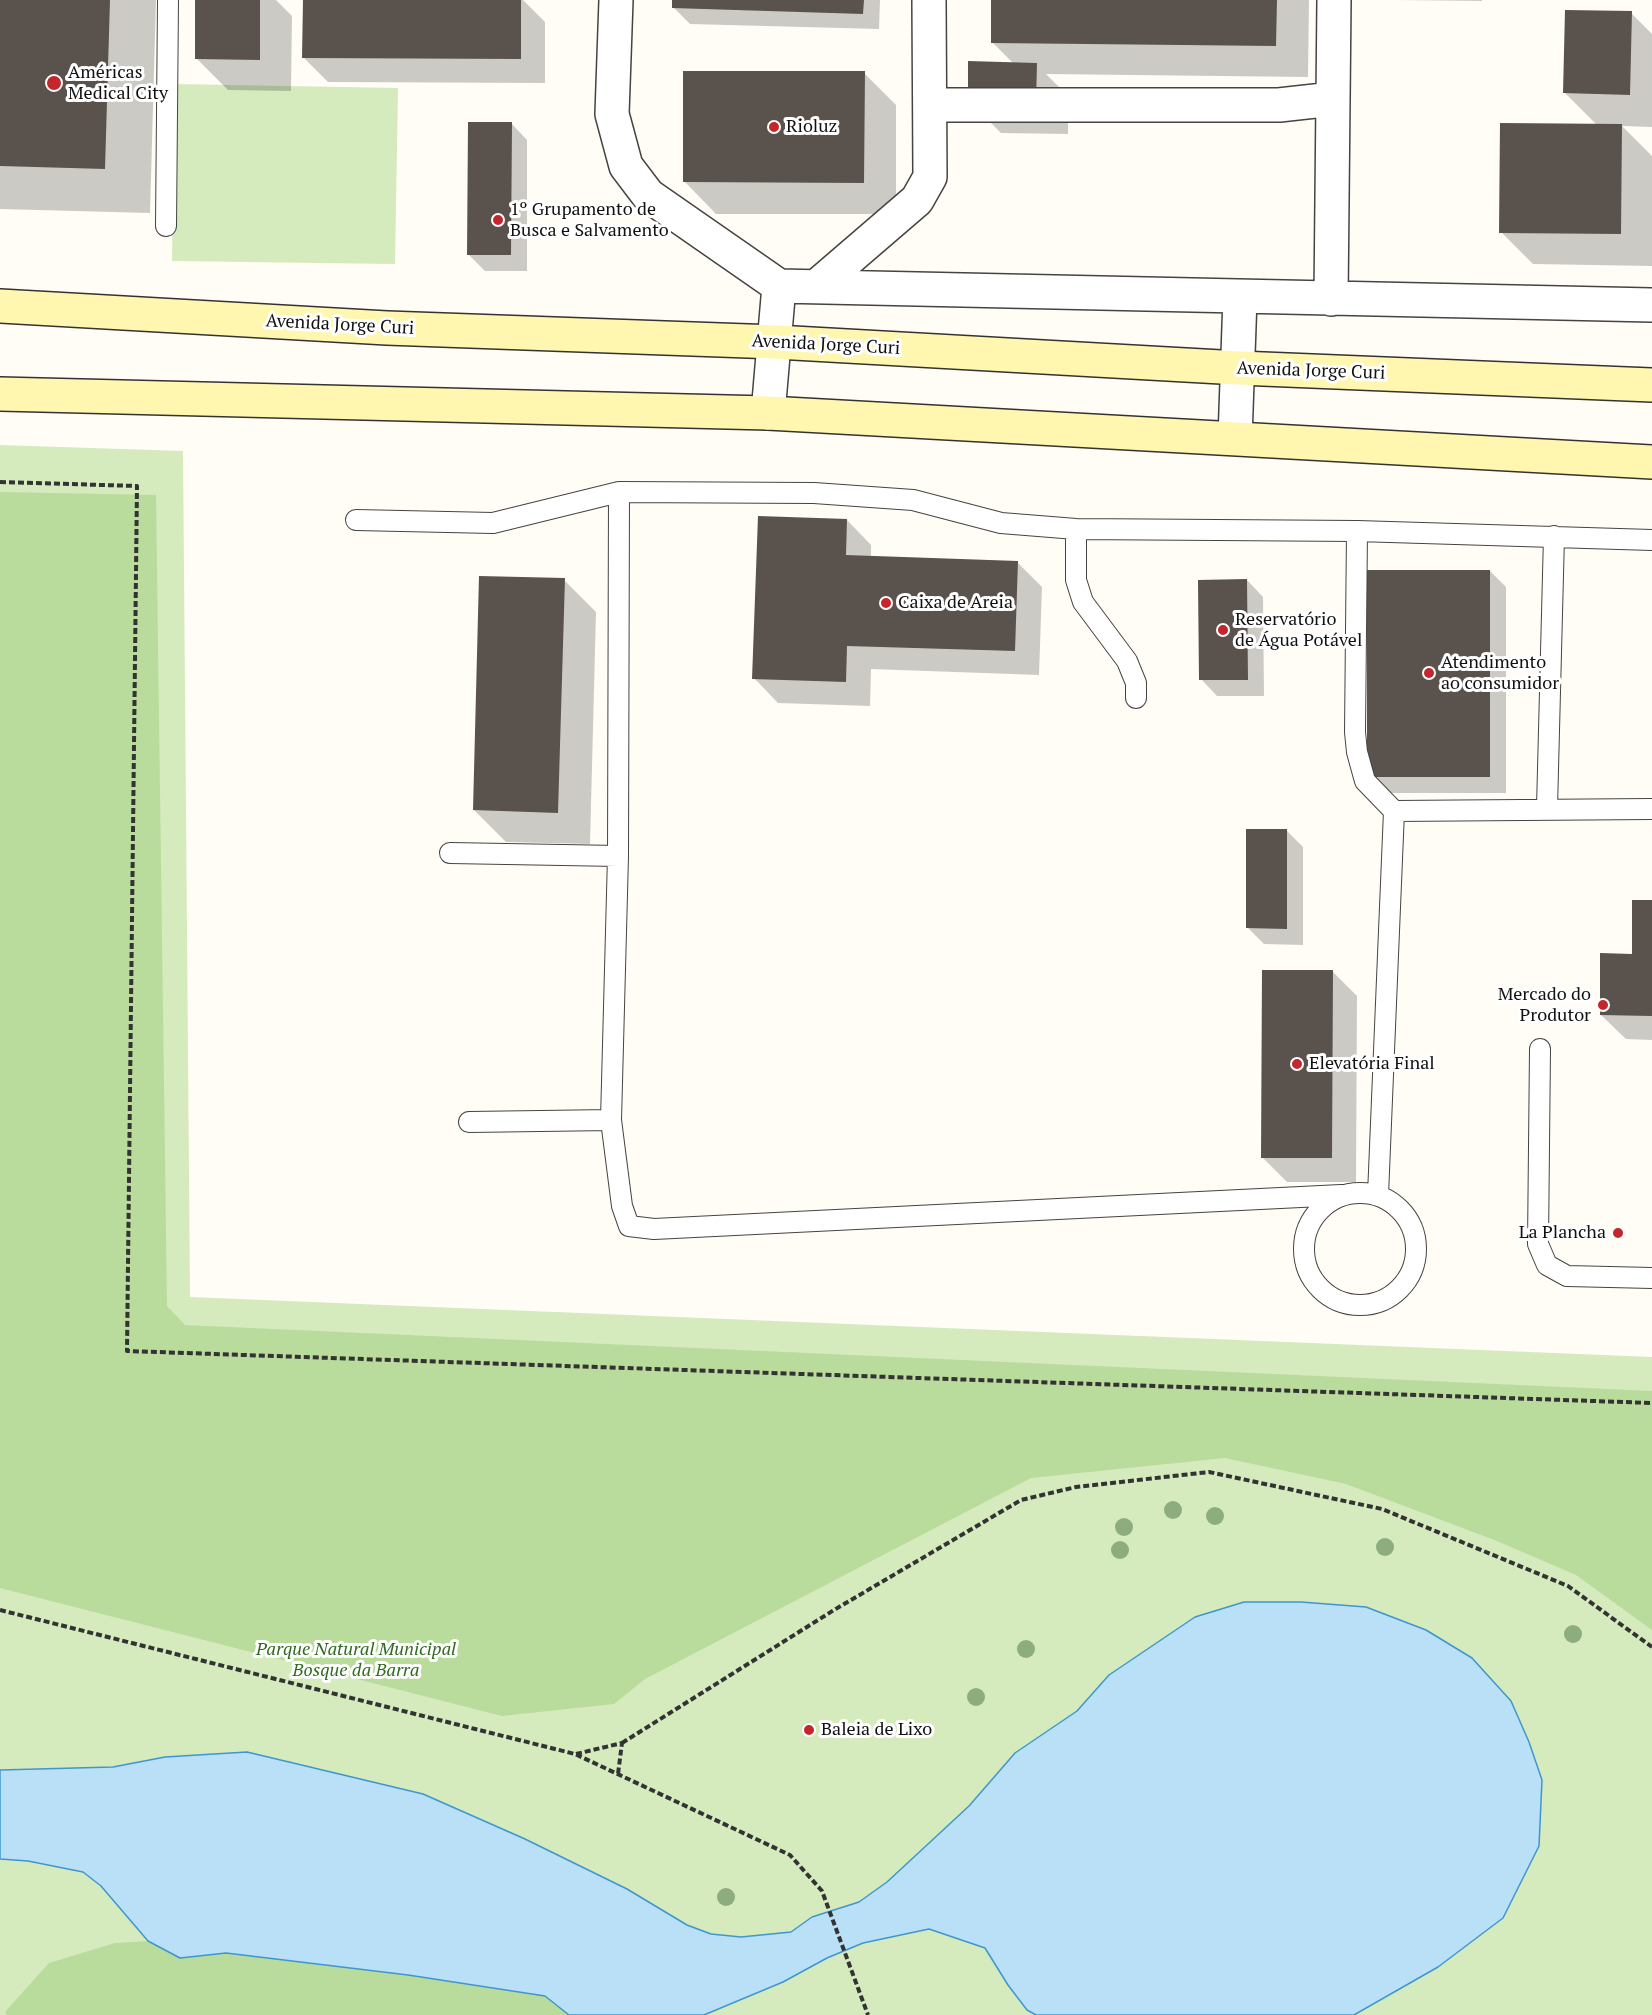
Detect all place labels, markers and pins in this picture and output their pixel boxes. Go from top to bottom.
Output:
place label: Américas Medical City [68,62,168,104]
marker: Américas Medical City [45,74,63,92]
place label: Rioluz [786,116,837,138]
marker: Rioluz [767,120,781,134]
place label: 1º Grupamento de Busca e Salvamento [510,199,669,242]
marker: 1º Grupamento de Busca e Salvamento [491,213,505,227]
place label: Caixa de Areia [898,592,1013,614]
marker: Caixa de Areia [879,596,893,610]
place label: Reservatório de Água Potável [1235,609,1362,652]
marker: Reservatório de Água Potável [1216,623,1230,637]
place label: Atendimento ao consumidor [1441,652,1559,694]
marker: Atendimento ao consumidor [1422,666,1436,680]
place label: Mercado do Produtor [1498,984,1591,1026]
marker: Mercado do Produtor [1596,998,1610,1012]
place label: Elevatória Final [1309,1053,1435,1075]
marker: Elevatória Final [1290,1057,1304,1071]
place label: La Plancha [1519,1222,1606,1244]
marker: La Plancha [1611,1226,1625,1240]
place label: Baleia de Lixo [821,1719,932,1741]
marker: Baleia de Lixo [802,1723,816,1737]

